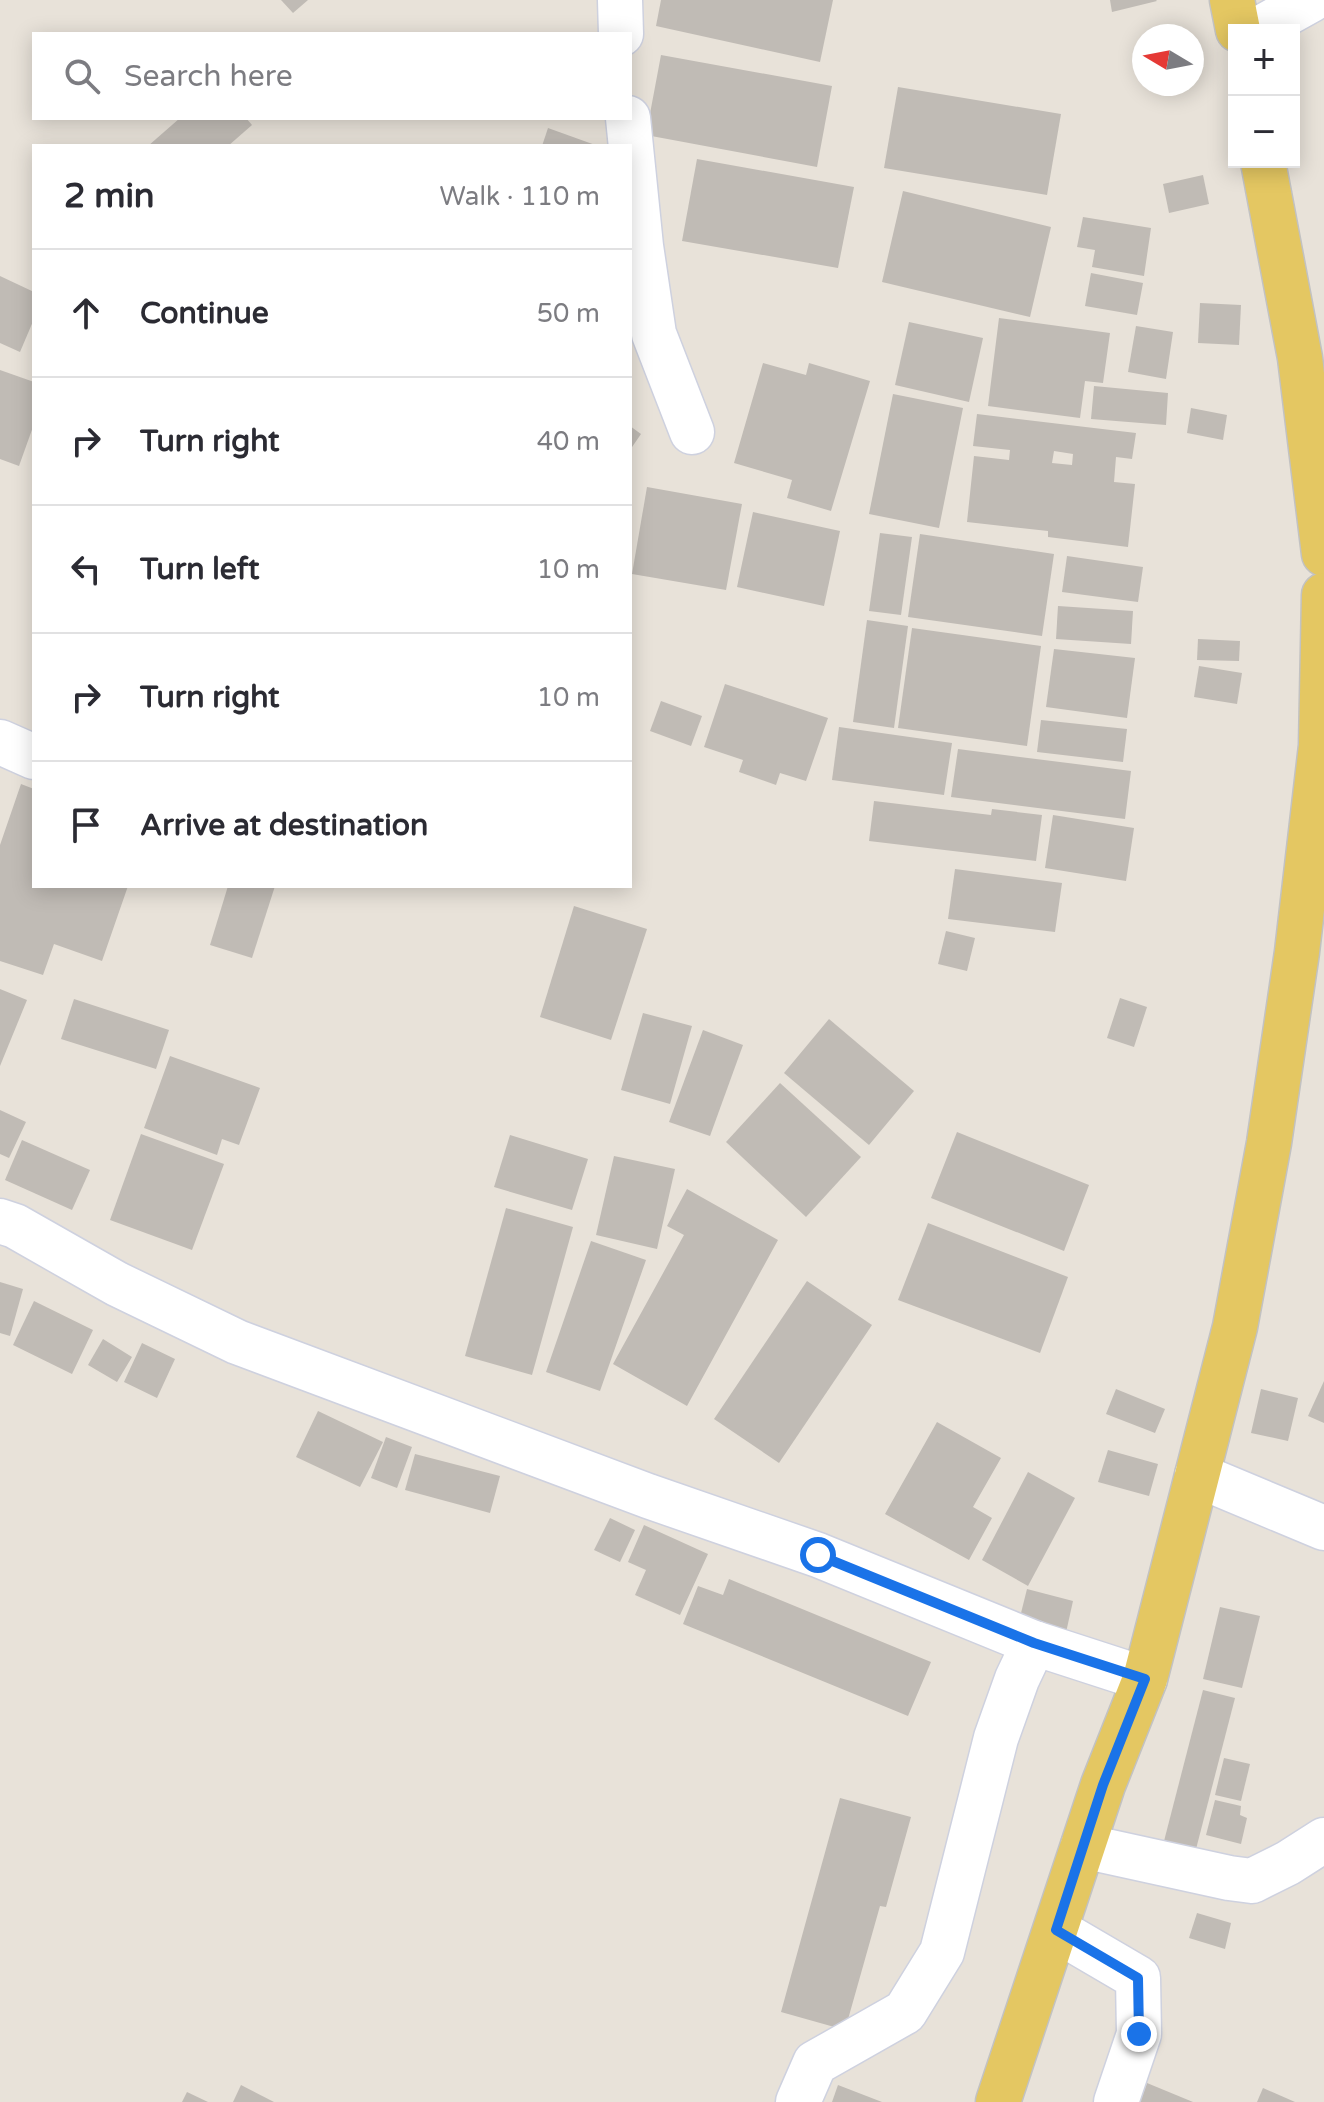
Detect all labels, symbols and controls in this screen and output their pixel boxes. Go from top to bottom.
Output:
north arrow [1132,24,1204,96]
map controls [1228,24,1300,168]
button: + [1228,24,1300,96]
search box [32,32,632,120]
icon: search [60,54,104,98]
text: Search here [124,58,293,95]
button: − [1228,96,1300,168]
text: 2 min [64,176,155,217]
text: Walk · 110 m [440,181,600,212]
icon: ahead [64,291,108,335]
text: Continue [140,295,269,332]
text: 50 m [537,298,600,329]
icon: right [64,419,108,463]
text: Turn right [140,423,280,460]
text: 40 m [537,426,600,457]
icon: left [64,547,108,591]
text: Turn left [140,551,259,588]
text: 10 m [537,554,600,585]
icon: right [64,675,108,719]
text: Turn right [140,679,280,716]
text: 10 m [537,682,600,713]
icon: arrive [64,803,108,847]
text: Arrive at destination [140,807,428,844]
route start [800,1537,836,1573]
route end [1121,2016,1157,2052]

